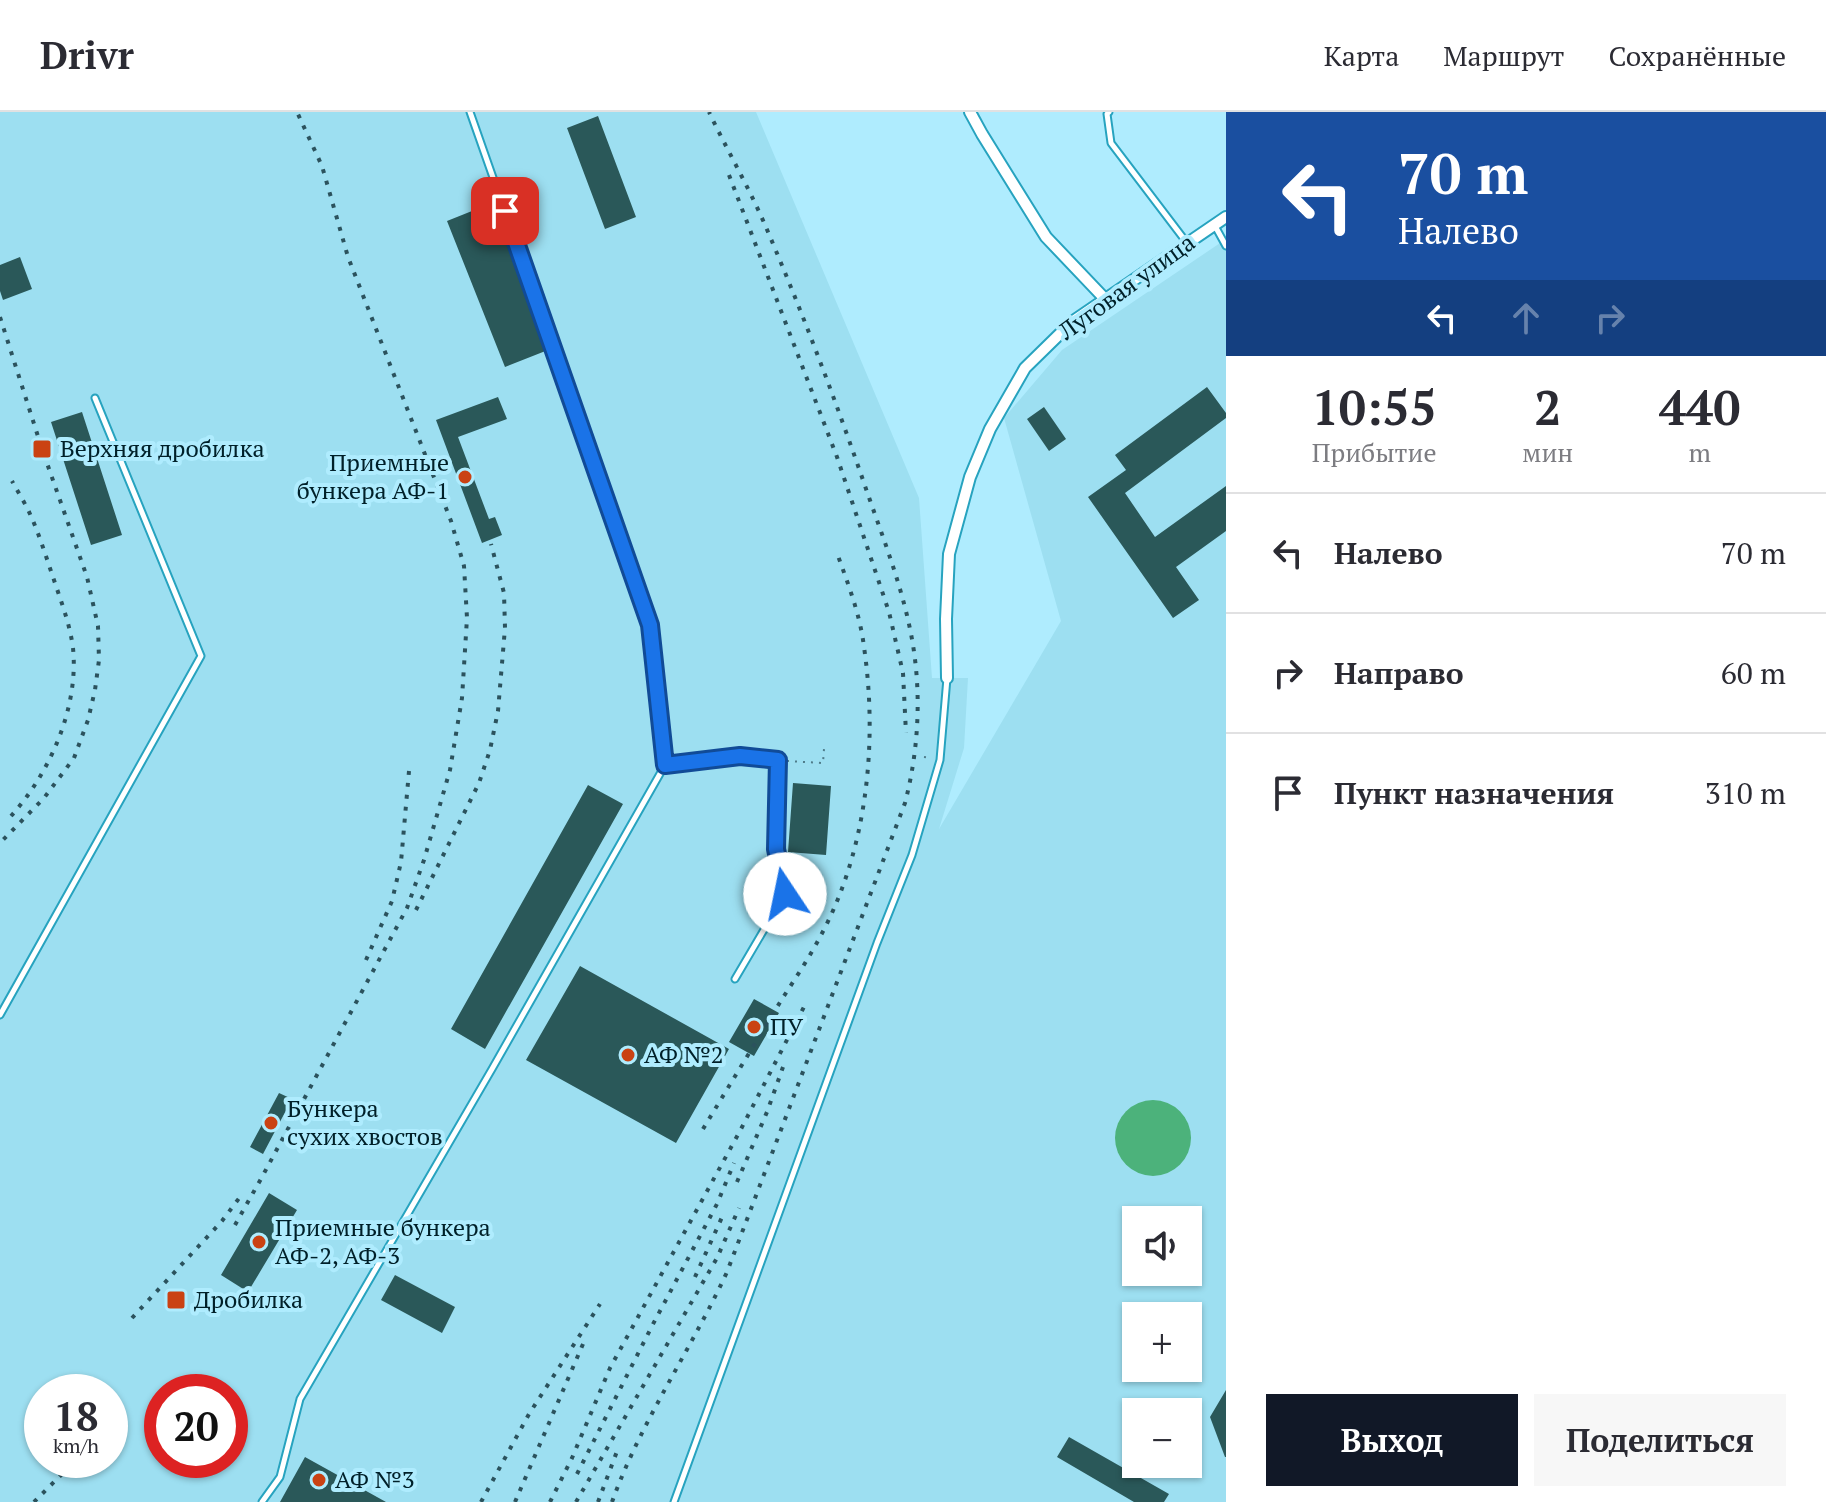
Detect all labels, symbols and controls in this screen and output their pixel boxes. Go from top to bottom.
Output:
text: Drivr [40,30,134,80]
text: Карта [1324,37,1399,74]
text: Маршрут [1443,37,1565,74]
text: Сохранённые [1609,37,1786,74]
text: 70 m [1398,136,1528,210]
icon: left [1266,144,1370,248]
pin [471,177,539,245]
icon: arrive [483,189,527,233]
text: Налево [1398,207,1519,254]
street label: Луговая улица [1051,226,1201,347]
icon: left [1420,296,1464,340]
icon: ahead [1504,296,1548,340]
icon: right [1588,296,1632,340]
text: 10:55 [1312,375,1437,439]
text: 2 [1534,375,1561,439]
text: 440 [1659,375,1740,439]
place label: Верхняя дробилка [60,432,265,464]
text: Прибытие [1312,435,1436,469]
text: мин [1522,435,1573,469]
text: m [1688,435,1711,469]
marker: Верхняя дробилка [31,438,53,460]
place label: Приемные бункера АФ-1 [297,446,449,506]
marker: Приемные бункера АФ-1 [456,468,474,486]
icon: left [1266,531,1310,575]
text: Налево [1334,533,1443,573]
text: 70 m [1721,533,1786,573]
icon: right [1266,651,1310,695]
text: Направо [1334,653,1464,693]
text: 60 m [1721,653,1786,693]
icon: arrive [1266,771,1310,815]
text: Пункт назначения [1334,773,1614,813]
text: 310 m [1705,773,1786,813]
position arrow [743,852,827,936]
place label: ПУ [770,1010,803,1042]
marker: ПУ [745,1018,763,1036]
place label: АФ №2 [644,1038,724,1070]
marker: АФ №2 [619,1046,637,1064]
place label: Бункера сухих хвостов [287,1092,443,1152]
marker: Бункера сухих хвостов [262,1114,280,1132]
map controls [1122,1206,1202,1478]
button: sound [1122,1206,1202,1286]
place label: Приемные бункера АФ-2, АФ-3 [275,1211,491,1271]
marker: Приемные бункера АФ-2, АФ-3 [250,1233,268,1251]
place label: Дробилка [194,1283,303,1315]
marker: Дробилка [165,1289,187,1311]
button: + [1122,1302,1202,1382]
speed limit sign: 20 [144,1374,248,1478]
text: 18 [53,1389,99,1442]
button: Выход [1266,1394,1518,1486]
button: Поделиться [1534,1394,1786,1486]
button: − [1122,1398,1202,1478]
text: km/h [53,1432,99,1459]
place label: АФ №3 [335,1463,415,1495]
marker: АФ №3 [310,1471,328,1489]

